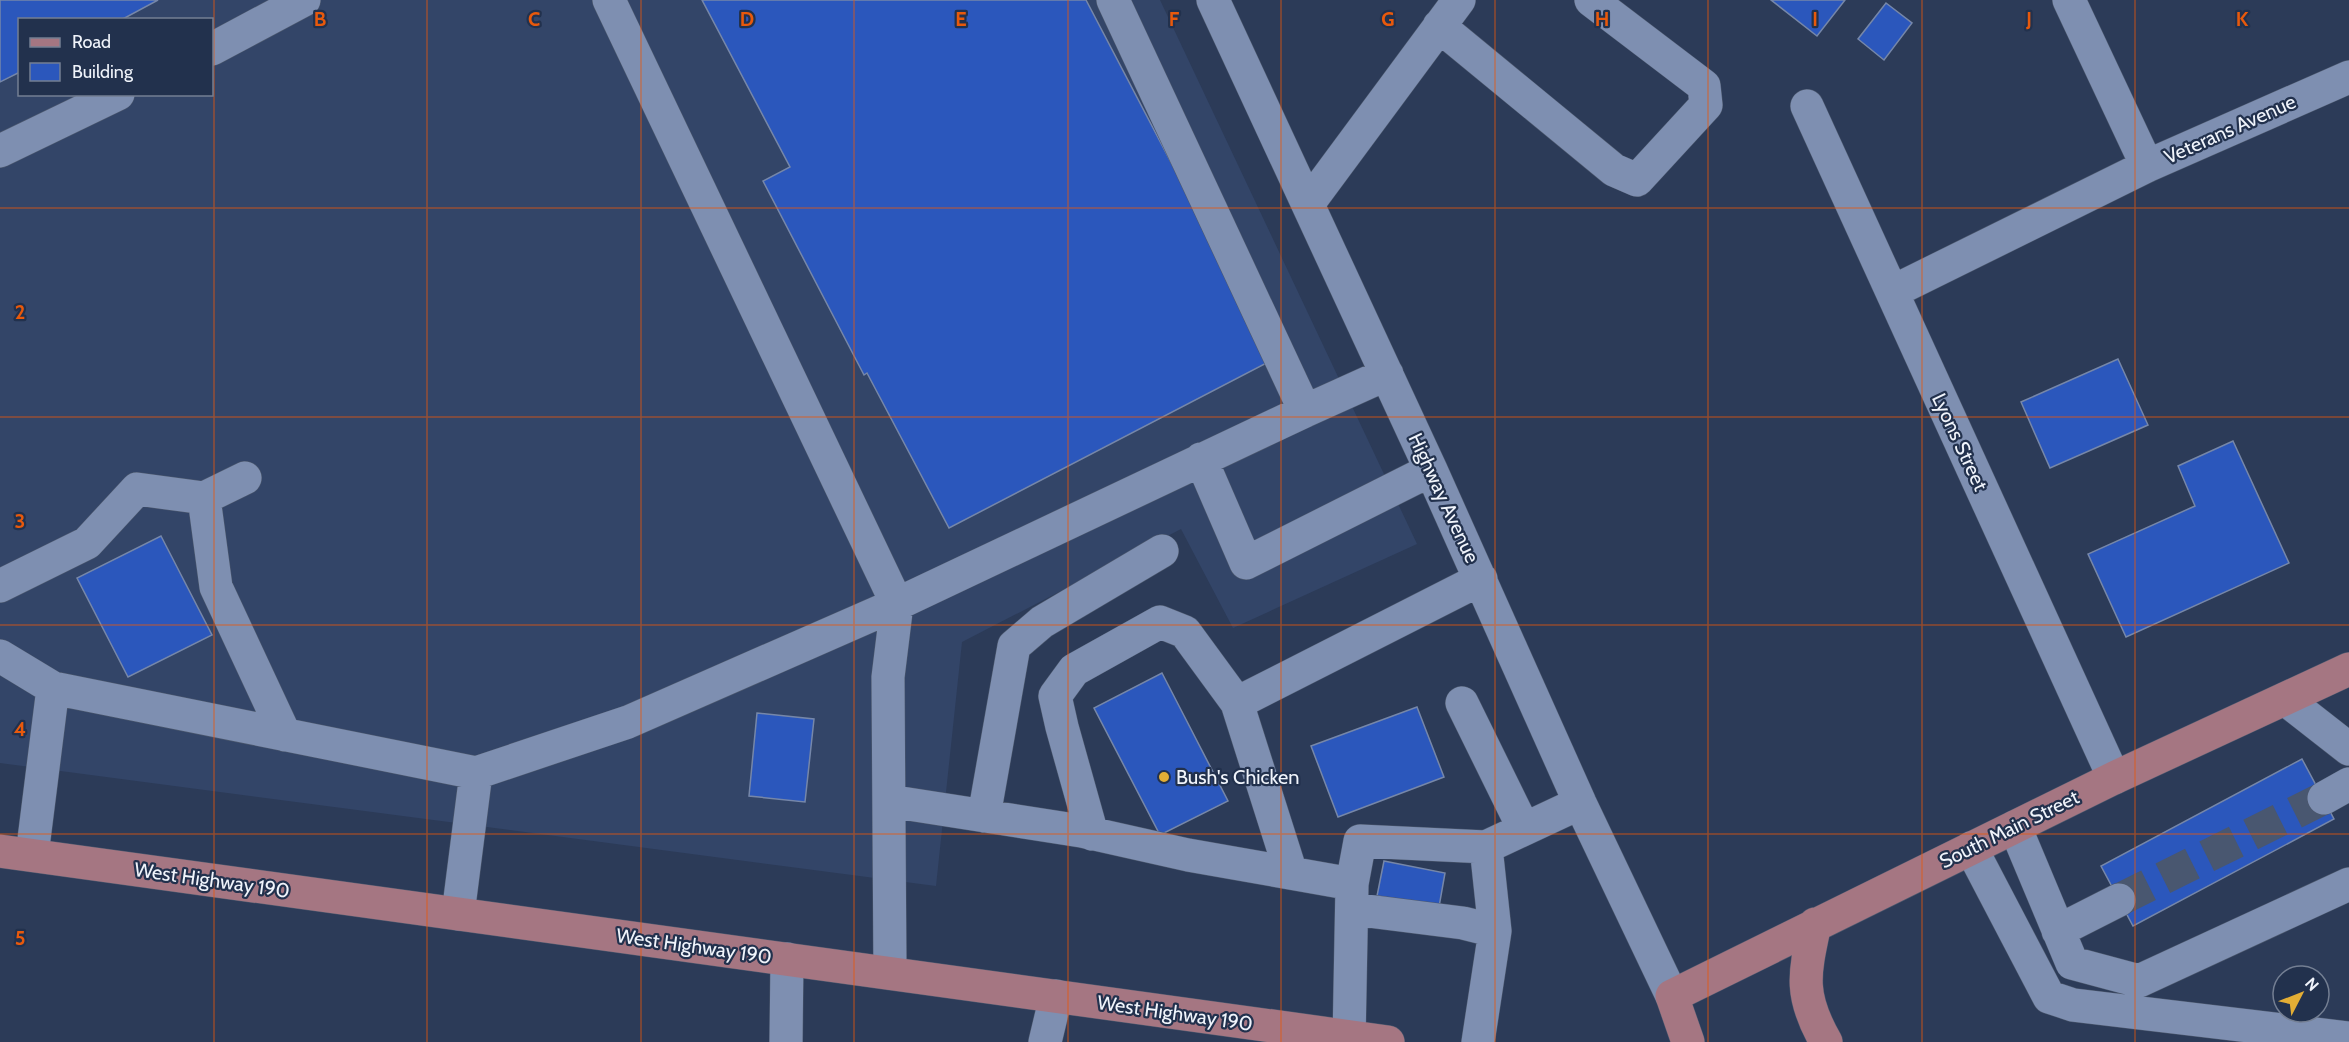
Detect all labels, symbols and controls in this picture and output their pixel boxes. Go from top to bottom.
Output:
text: B [314,7,326,31]
text: C [528,7,540,31]
text: D [740,7,754,31]
text: E [955,7,967,31]
text: F [1169,7,1180,31]
text: G [1381,7,1395,31]
text: H [1595,7,1609,31]
text: I [1812,7,1818,31]
text: J [2025,7,2032,31]
text: K [2236,7,2249,31]
legend [18,18,213,96]
text: Road [72,31,111,53]
text: Building [72,61,134,83]
street label: Veterans Avenue [2161,89,2299,169]
text: 2 [15,300,25,324]
street label: Lyons Street [1927,389,1993,495]
street label: Highway Avenue [1403,429,1485,567]
text: 3 [15,509,25,533]
text: 4 [14,717,26,741]
place label: Bush's Chicken [1176,765,1299,789]
marker: Bush's Chicken [1157,770,1171,784]
street label: South Main Street [1935,785,2083,873]
street label: West Highway 190 [133,857,291,903]
street label: West Highway 190 [615,923,773,969]
text: 5 [15,926,25,950]
north arrow [2271,964,2331,1024]
text: N [2301,974,2323,995]
street label: West Highway 190 [1096,990,1254,1036]

